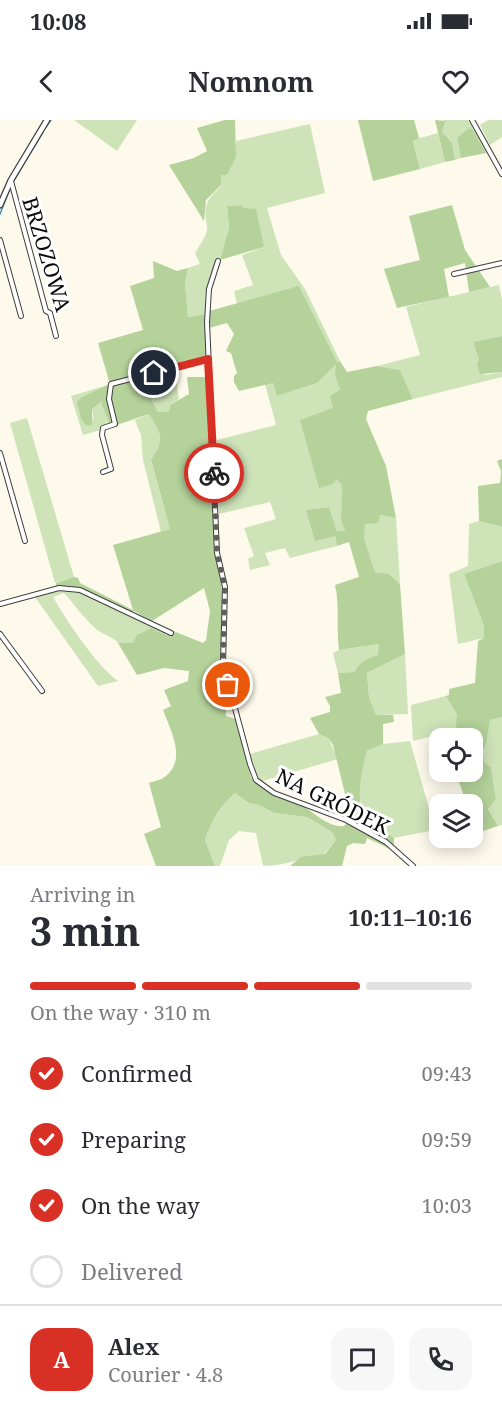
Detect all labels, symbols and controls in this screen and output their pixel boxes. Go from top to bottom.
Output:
text: 10:08 [30,6,86,36]
text: Nomnom [188,63,314,100]
icon: back [30,65,63,98]
icon: heart [439,65,472,98]
street label: BRZOZOWA [16,193,78,315]
pin [128,347,179,398]
icon: home [137,356,170,389]
courier [184,443,244,503]
icon: bike [198,457,231,490]
pin [202,659,253,710]
icon: bag [211,668,244,701]
map controls [429,728,483,848]
button: locate [429,728,483,782]
street label: NA GRÓDEK [271,761,395,841]
button: layers [429,794,483,848]
text: Arriving in [30,881,135,908]
text: 10:11–10:16 [348,902,472,932]
text: 3 min [30,904,140,957]
text: On the way · 310 m [30,999,211,1026]
icon: check [30,1057,63,1090]
text: Confirmed [81,1058,192,1088]
text: 09:43 [422,1060,472,1087]
icon: check [30,1123,63,1156]
text: Preparing [81,1124,186,1154]
text: 09:59 [422,1126,472,1153]
icon: check [30,1189,63,1222]
text: On the way [81,1190,200,1220]
text: 10:03 [422,1192,472,1219]
text: Delivered [81,1256,183,1286]
button: chat [331,1328,394,1391]
button: phone [409,1328,472,1391]
text: Alex [108,1331,159,1361]
text: A [53,1344,70,1374]
text: Courier · 4.8 [108,1361,223,1388]

